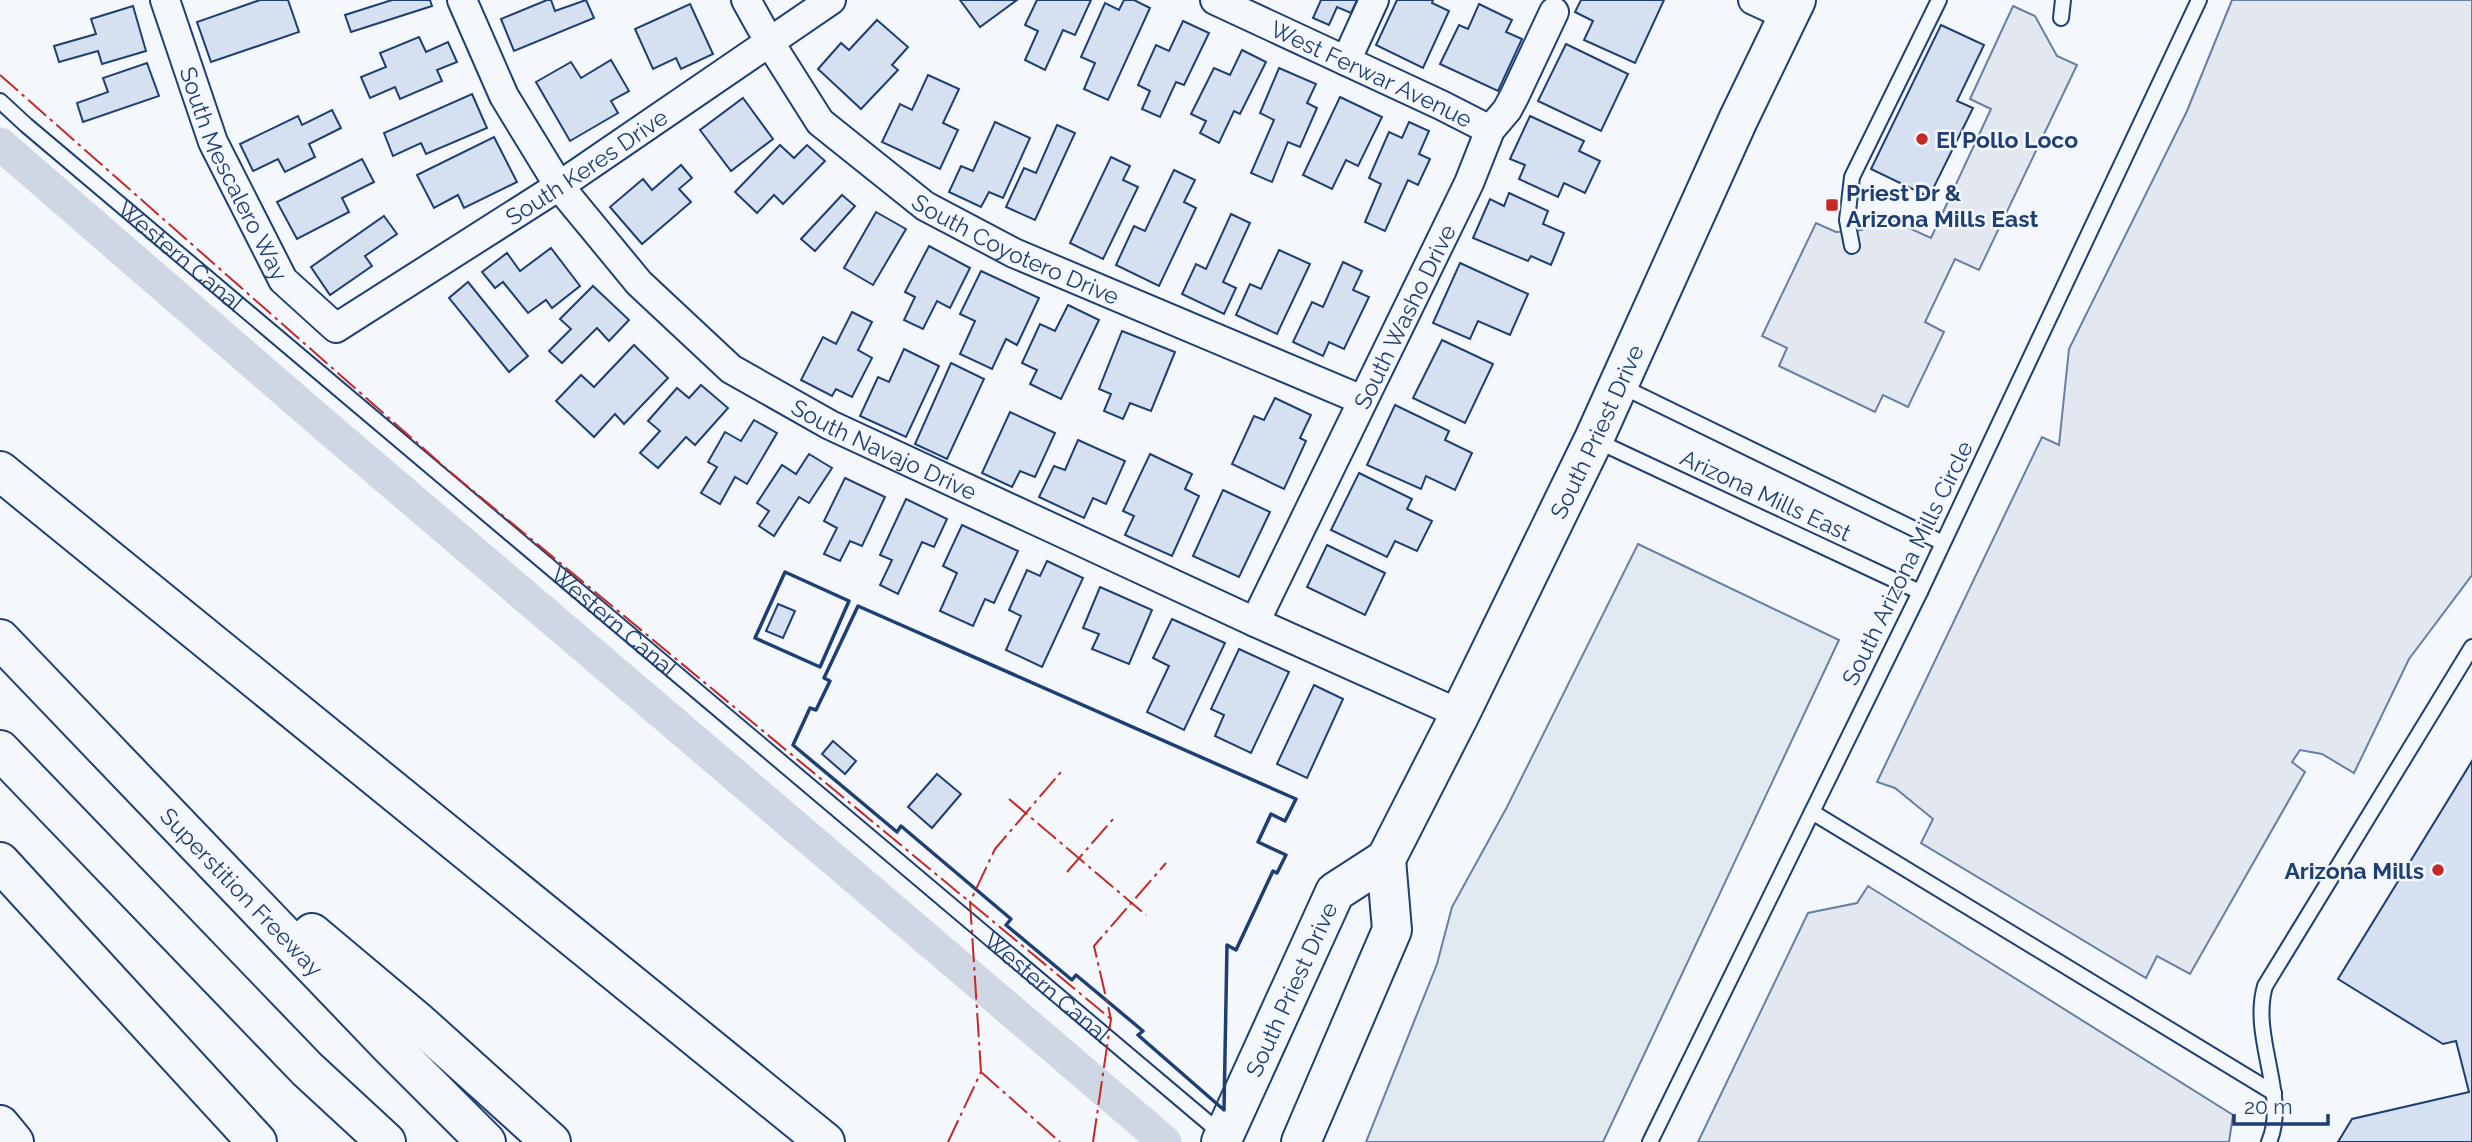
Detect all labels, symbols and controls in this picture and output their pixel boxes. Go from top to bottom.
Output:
street label: West Ferwar Avenue [1267,14,1477,132]
street label: South Mescalero Way [175,63,294,285]
street label: South Keres Drive [500,103,672,230]
place label: El Pollo Loco [1936,126,2078,153]
marker: El Pollo Loco [1914,131,1930,147]
place label: Priest Dr & Arizona Mills East [1846,179,2038,232]
street label: South Coyotero Drive [907,188,1124,309]
street label: Western Canal [112,195,250,317]
marker: Priest Dr & Arizona Mills East [1824,197,1840,213]
street label: South Washo Drive [1348,220,1460,413]
street label: South Priest Drive [1544,340,1648,523]
street label: South Navajo Drive [787,393,981,505]
street label: South Arizona Mills Circle [1836,437,1978,689]
street label: Arizona Mills East [1676,444,1856,546]
street label: Western Canal [546,561,683,682]
street label: Superstition Freeway [155,802,329,982]
place label: Arizona Mills [2284,857,2424,884]
marker: Arizona Mills [2430,862,2446,878]
street label: South Priest Drive [1239,898,1342,1081]
street label: Western Canal [979,926,1116,1048]
scale bar [2234,1082,2328,1126]
text: 20 m [2244,1094,2292,1119]

